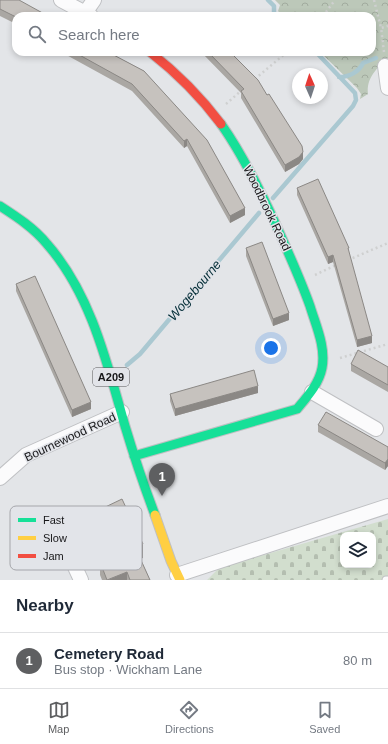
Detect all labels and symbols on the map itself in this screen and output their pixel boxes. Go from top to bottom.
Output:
north arrow [292,68,328,104]
street label: Woodbrook Road [240,163,294,253]
water label: Wogebourne [165,257,224,324]
your location [261,338,281,358]
road number: A209 [93,368,129,386]
street label: Bournewood Road [22,410,118,464]
pin: 1 [149,463,175,496]
legend [10,506,142,570]
text: Fast [43,514,64,526]
text: Slow [43,532,67,544]
text: Jam [43,550,64,562]

